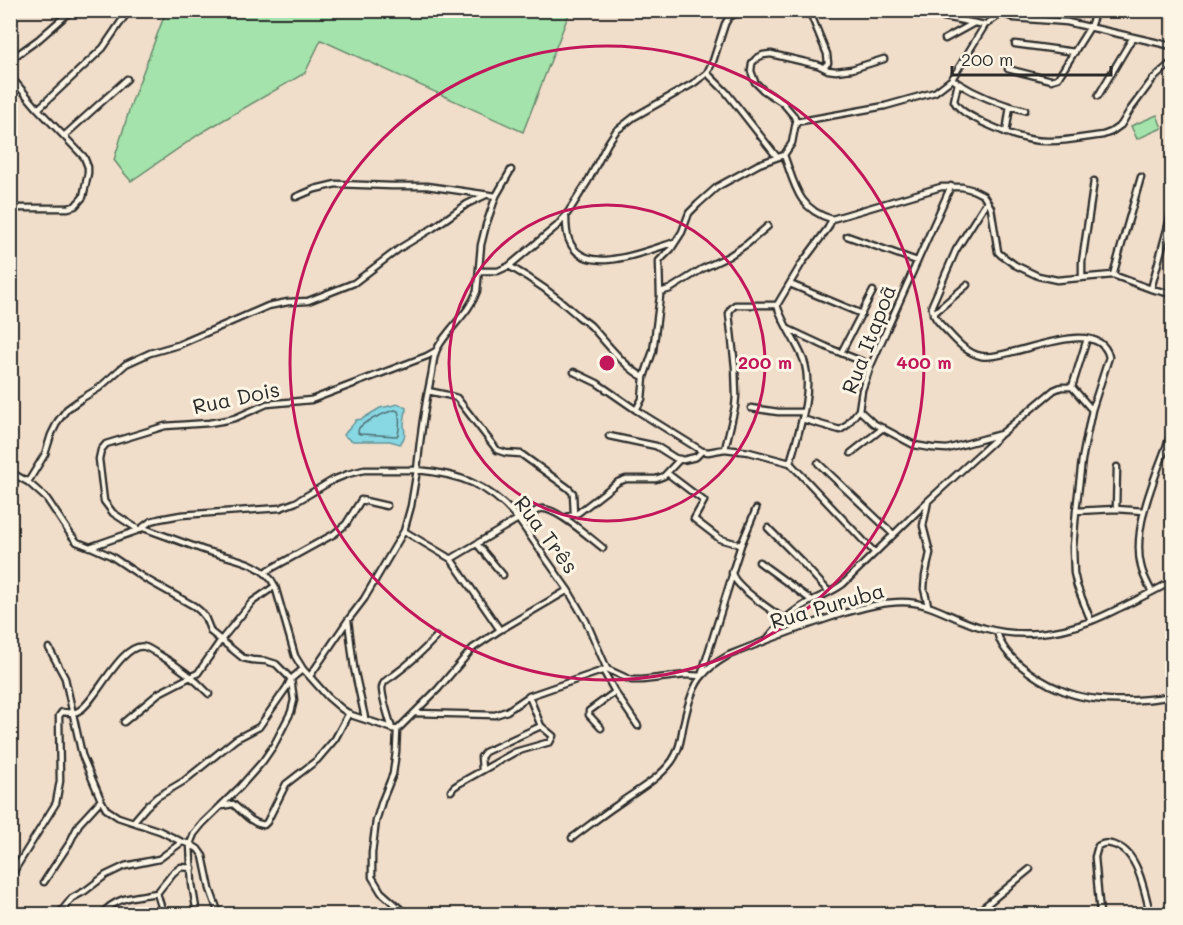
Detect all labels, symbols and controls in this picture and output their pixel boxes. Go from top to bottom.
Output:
scale bar [952,39,1111,77]
text: 200 m [961,47,1013,71]
street label: Rua Itapoã [835,281,901,397]
text: 200 m [738,350,792,374]
text: 400 m [896,350,952,374]
centre of rings [597,353,617,373]
street label: Rua Dois [190,375,282,419]
street label: Rua Três [509,490,585,578]
street label: Rua Puruba [767,576,887,634]

